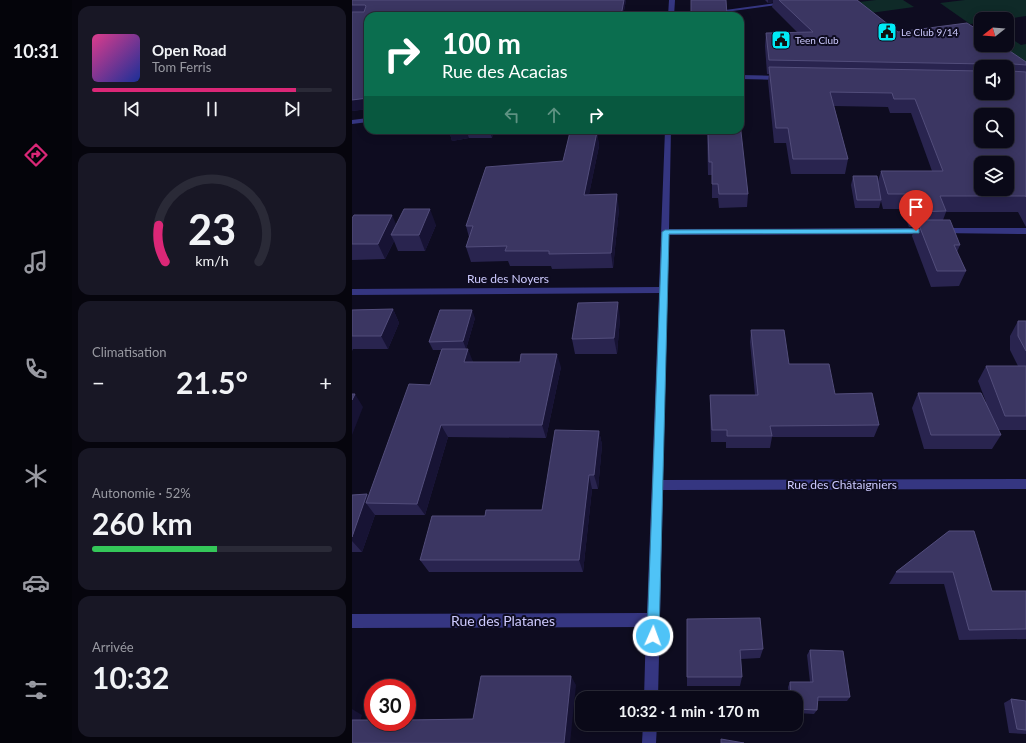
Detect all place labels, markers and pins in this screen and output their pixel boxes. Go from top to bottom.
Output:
public building icon: Le Club 9/14 [876,21,898,43]
place label: Le Club 9/14 [901,26,959,38]
public building icon: Teen Club [770,29,792,51]
place label: Teen Club [795,34,839,46]
pin [899,190,933,231]

